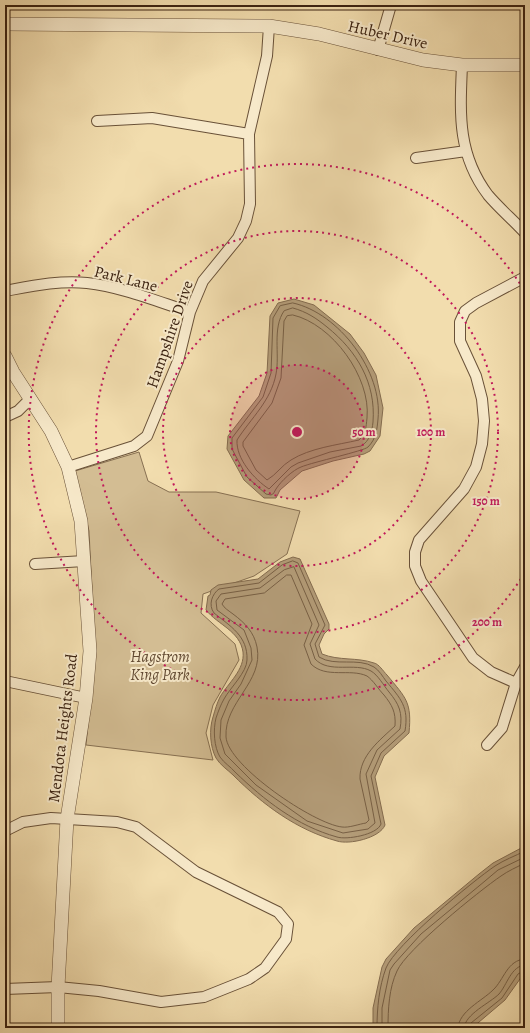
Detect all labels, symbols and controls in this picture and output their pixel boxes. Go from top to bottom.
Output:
street label: Huber Drive [346,15,430,55]
street label: Park Lane [92,260,160,297]
street label: Hampshire Drive [141,277,199,391]
text: 50 m [352,424,376,440]
text: 100 m [417,424,445,440]
centre of rings [290,425,304,439]
text: 150 m [472,493,500,509]
text: 200 m [472,614,502,630]
park label: Hagstrom King Park [130,646,190,686]
street label: Mendota Heights Road [43,652,83,804]

